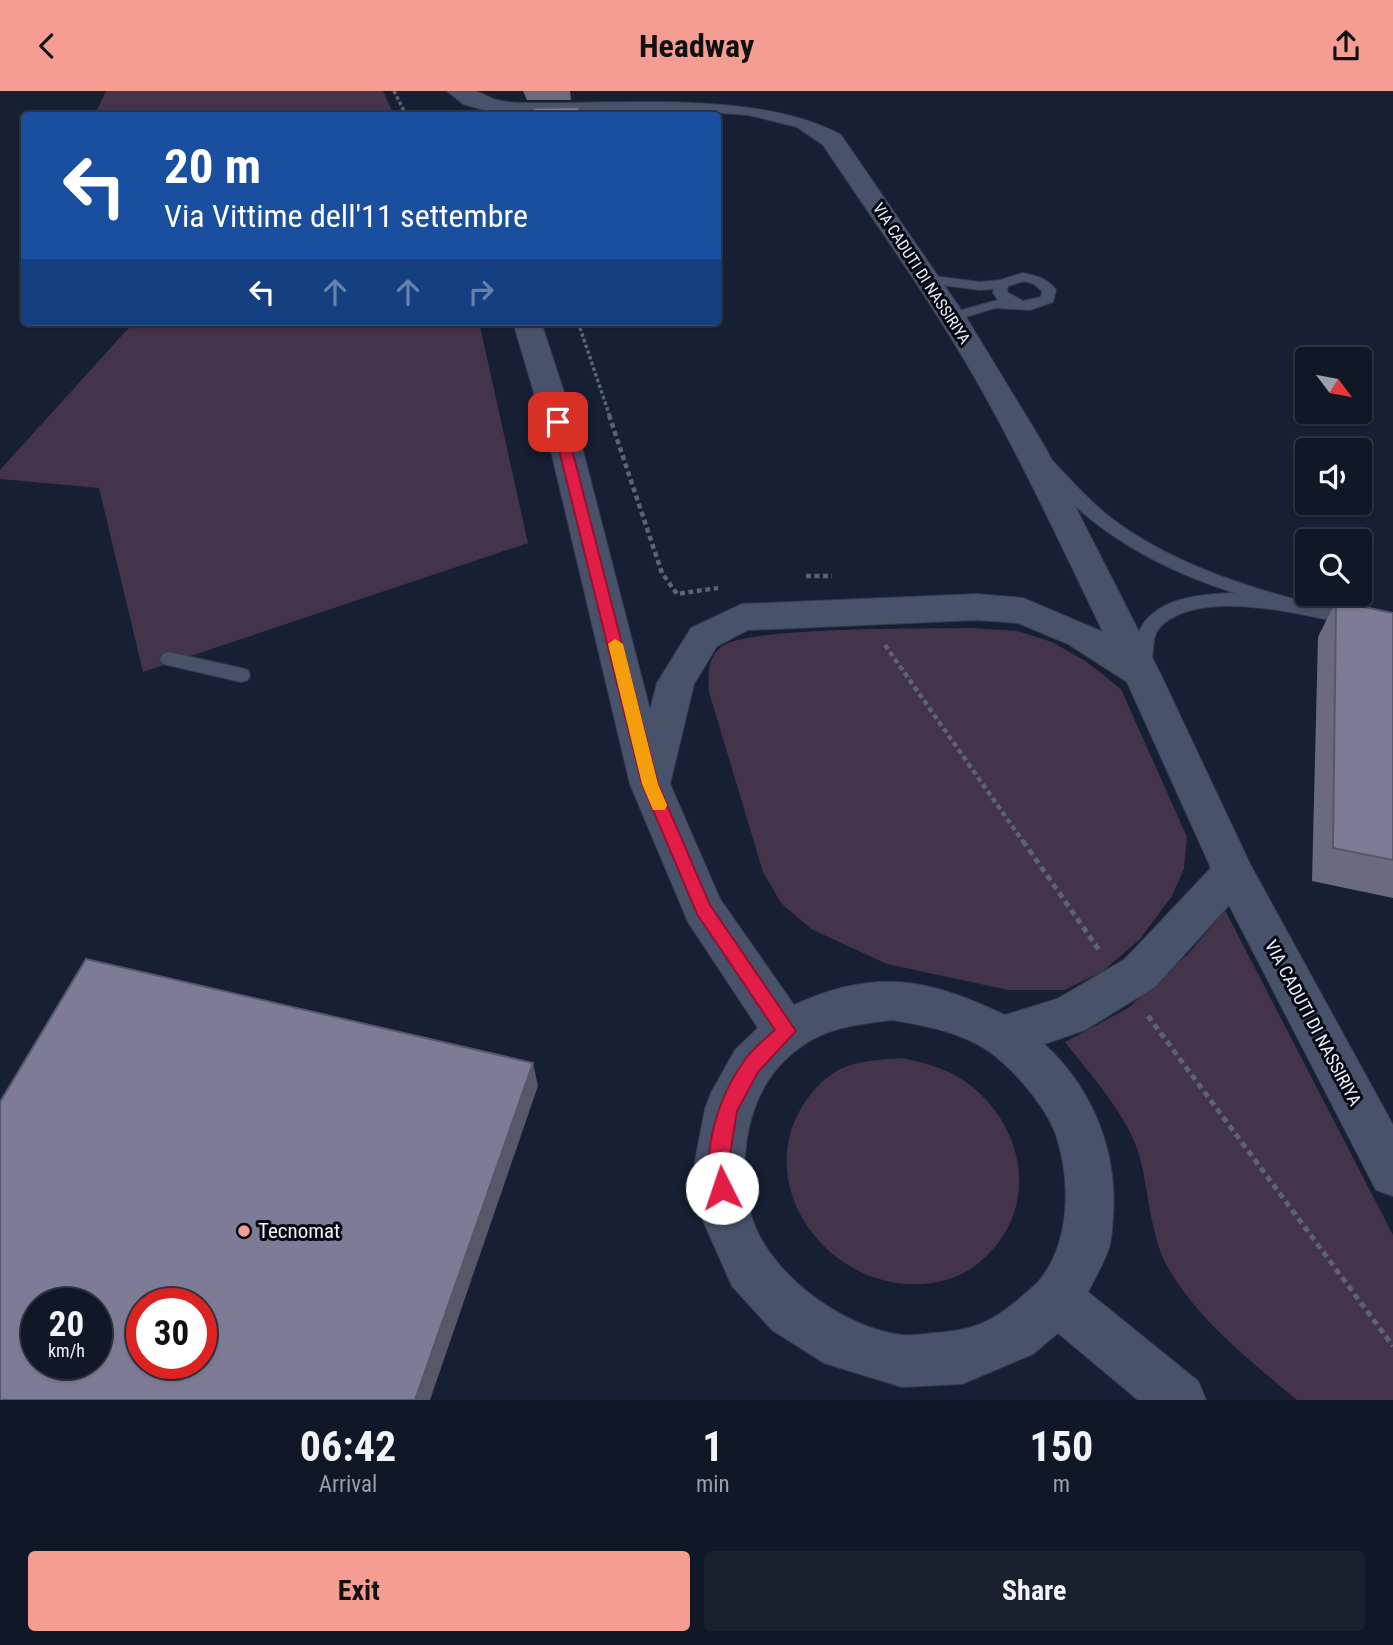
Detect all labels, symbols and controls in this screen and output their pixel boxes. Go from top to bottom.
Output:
icon: back [28,27,66,65]
text: Headway [639,27,754,65]
icon: share [1327,27,1365,65]
text: 20 m [164,138,261,195]
icon: left [49,140,140,231]
text: Via Vittime dell'11 settembre [164,197,528,235]
street label: VIA CADUTI DI NASSIRIYA [869,199,974,347]
icon: left [243,273,281,311]
icon: ahead [316,273,354,311]
icon: ahead [389,273,427,311]
icon: right [462,273,500,311]
north arrow [1295,347,1372,423]
map controls [1295,347,1372,606]
pin [528,392,588,452]
icon: arrive [539,403,577,441]
button: sound [1295,438,1372,515]
button: search [1295,529,1372,606]
street label: VIA CADUTI DI NASSIRIYA [1261,936,1366,1110]
position arrow [685,1151,759,1225]
place label: Tecnomat [258,1219,340,1243]
marker: Tecnomat [236,1223,252,1239]
speed limit sign: 30 [126,1288,217,1379]
text: 20 [49,1304,84,1345]
text: km/h [48,1340,85,1361]
text: 06:42 [300,1422,396,1471]
text: 1 [702,1422,723,1471]
text: 150 [1029,1422,1093,1471]
text: Arrival [319,1471,377,1498]
text: min [696,1471,730,1498]
text: m [1053,1471,1070,1498]
button: Exit [28,1551,690,1631]
button: Share [704,1551,1365,1631]

